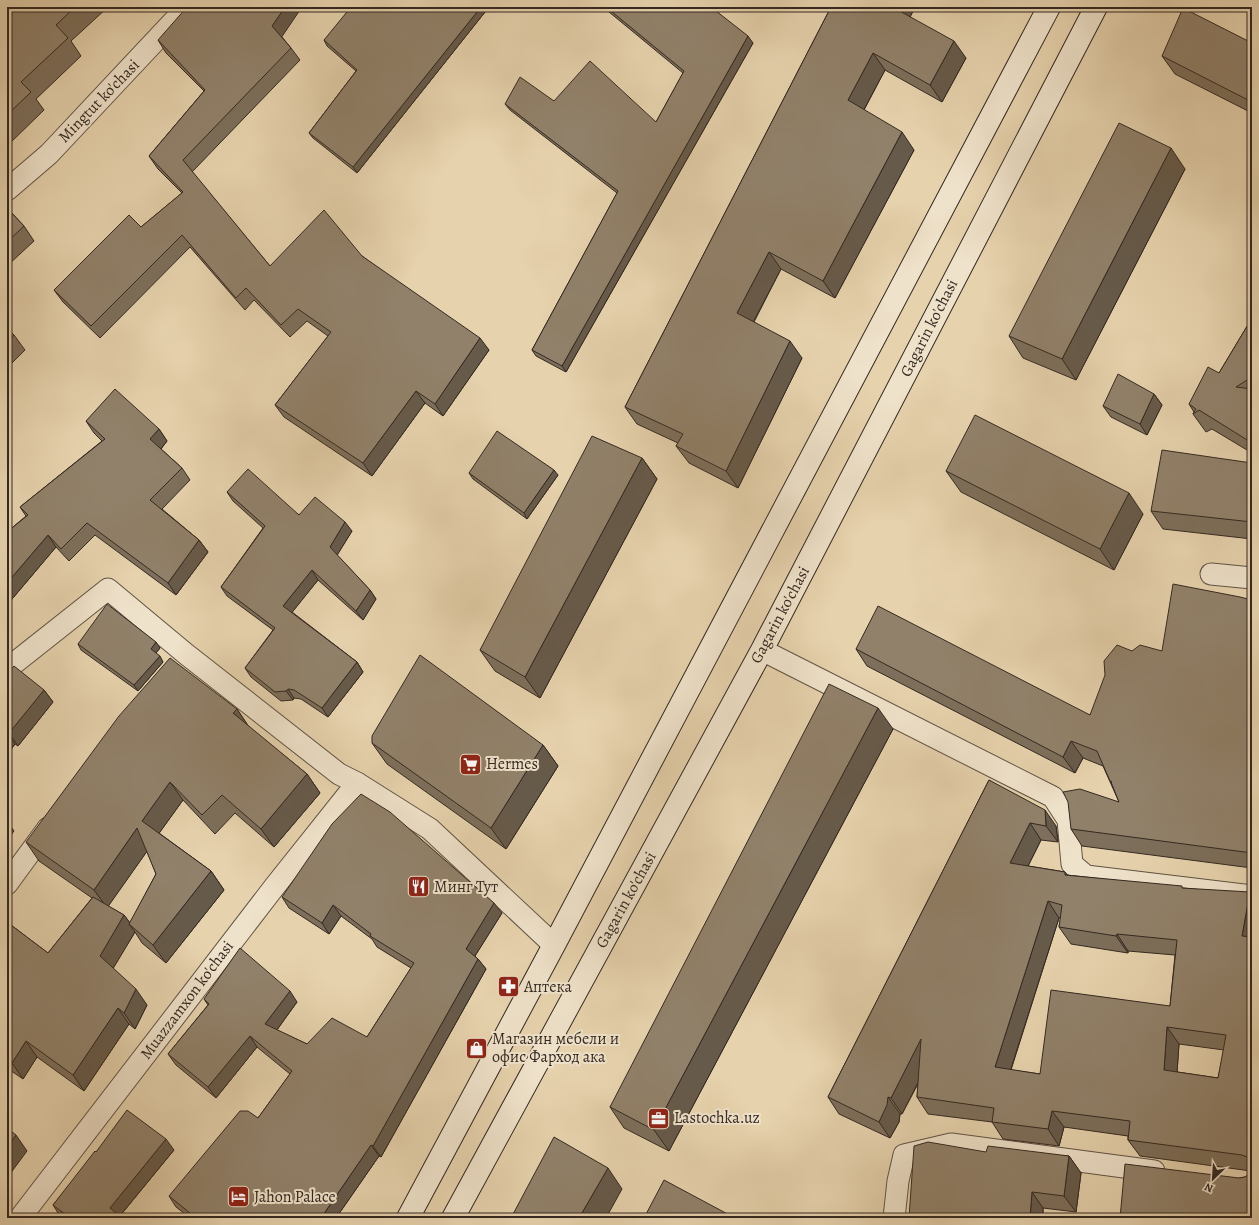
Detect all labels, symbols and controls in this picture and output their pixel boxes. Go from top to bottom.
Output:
street label: Mingtut ko'chasi [53,54,145,148]
street label: Gagarin ko'chasi [895,275,963,381]
street label: Gagarin ko'chasi [745,563,815,667]
supermarket icon: Hermes [458,751,484,777]
place label: Hermes [486,753,538,775]
street label: Gagarin ko'chasi [590,848,662,952]
restaurant icon: Минг Тут [406,874,432,900]
place label: Минг Тут [434,876,498,898]
street label: Muazzamxon ko'chasi [135,936,239,1064]
pharmacy icon: Аптека [495,974,521,1000]
place label: Аптека [523,976,572,998]
place label: Магазин мебели и офис Фарход ака [492,1028,619,1068]
shop icon: Магазин мебели и офис Фарход ака [464,1035,490,1061]
office icon: Lastochka.uz [645,1105,671,1131]
place label: Lastochka.uz [674,1107,760,1129]
north arrow [1193,1159,1233,1199]
text: N [1202,1179,1216,1196]
hotel icon: Jahon Palace [225,1184,251,1210]
place label: Jahon Palace [254,1186,336,1208]

